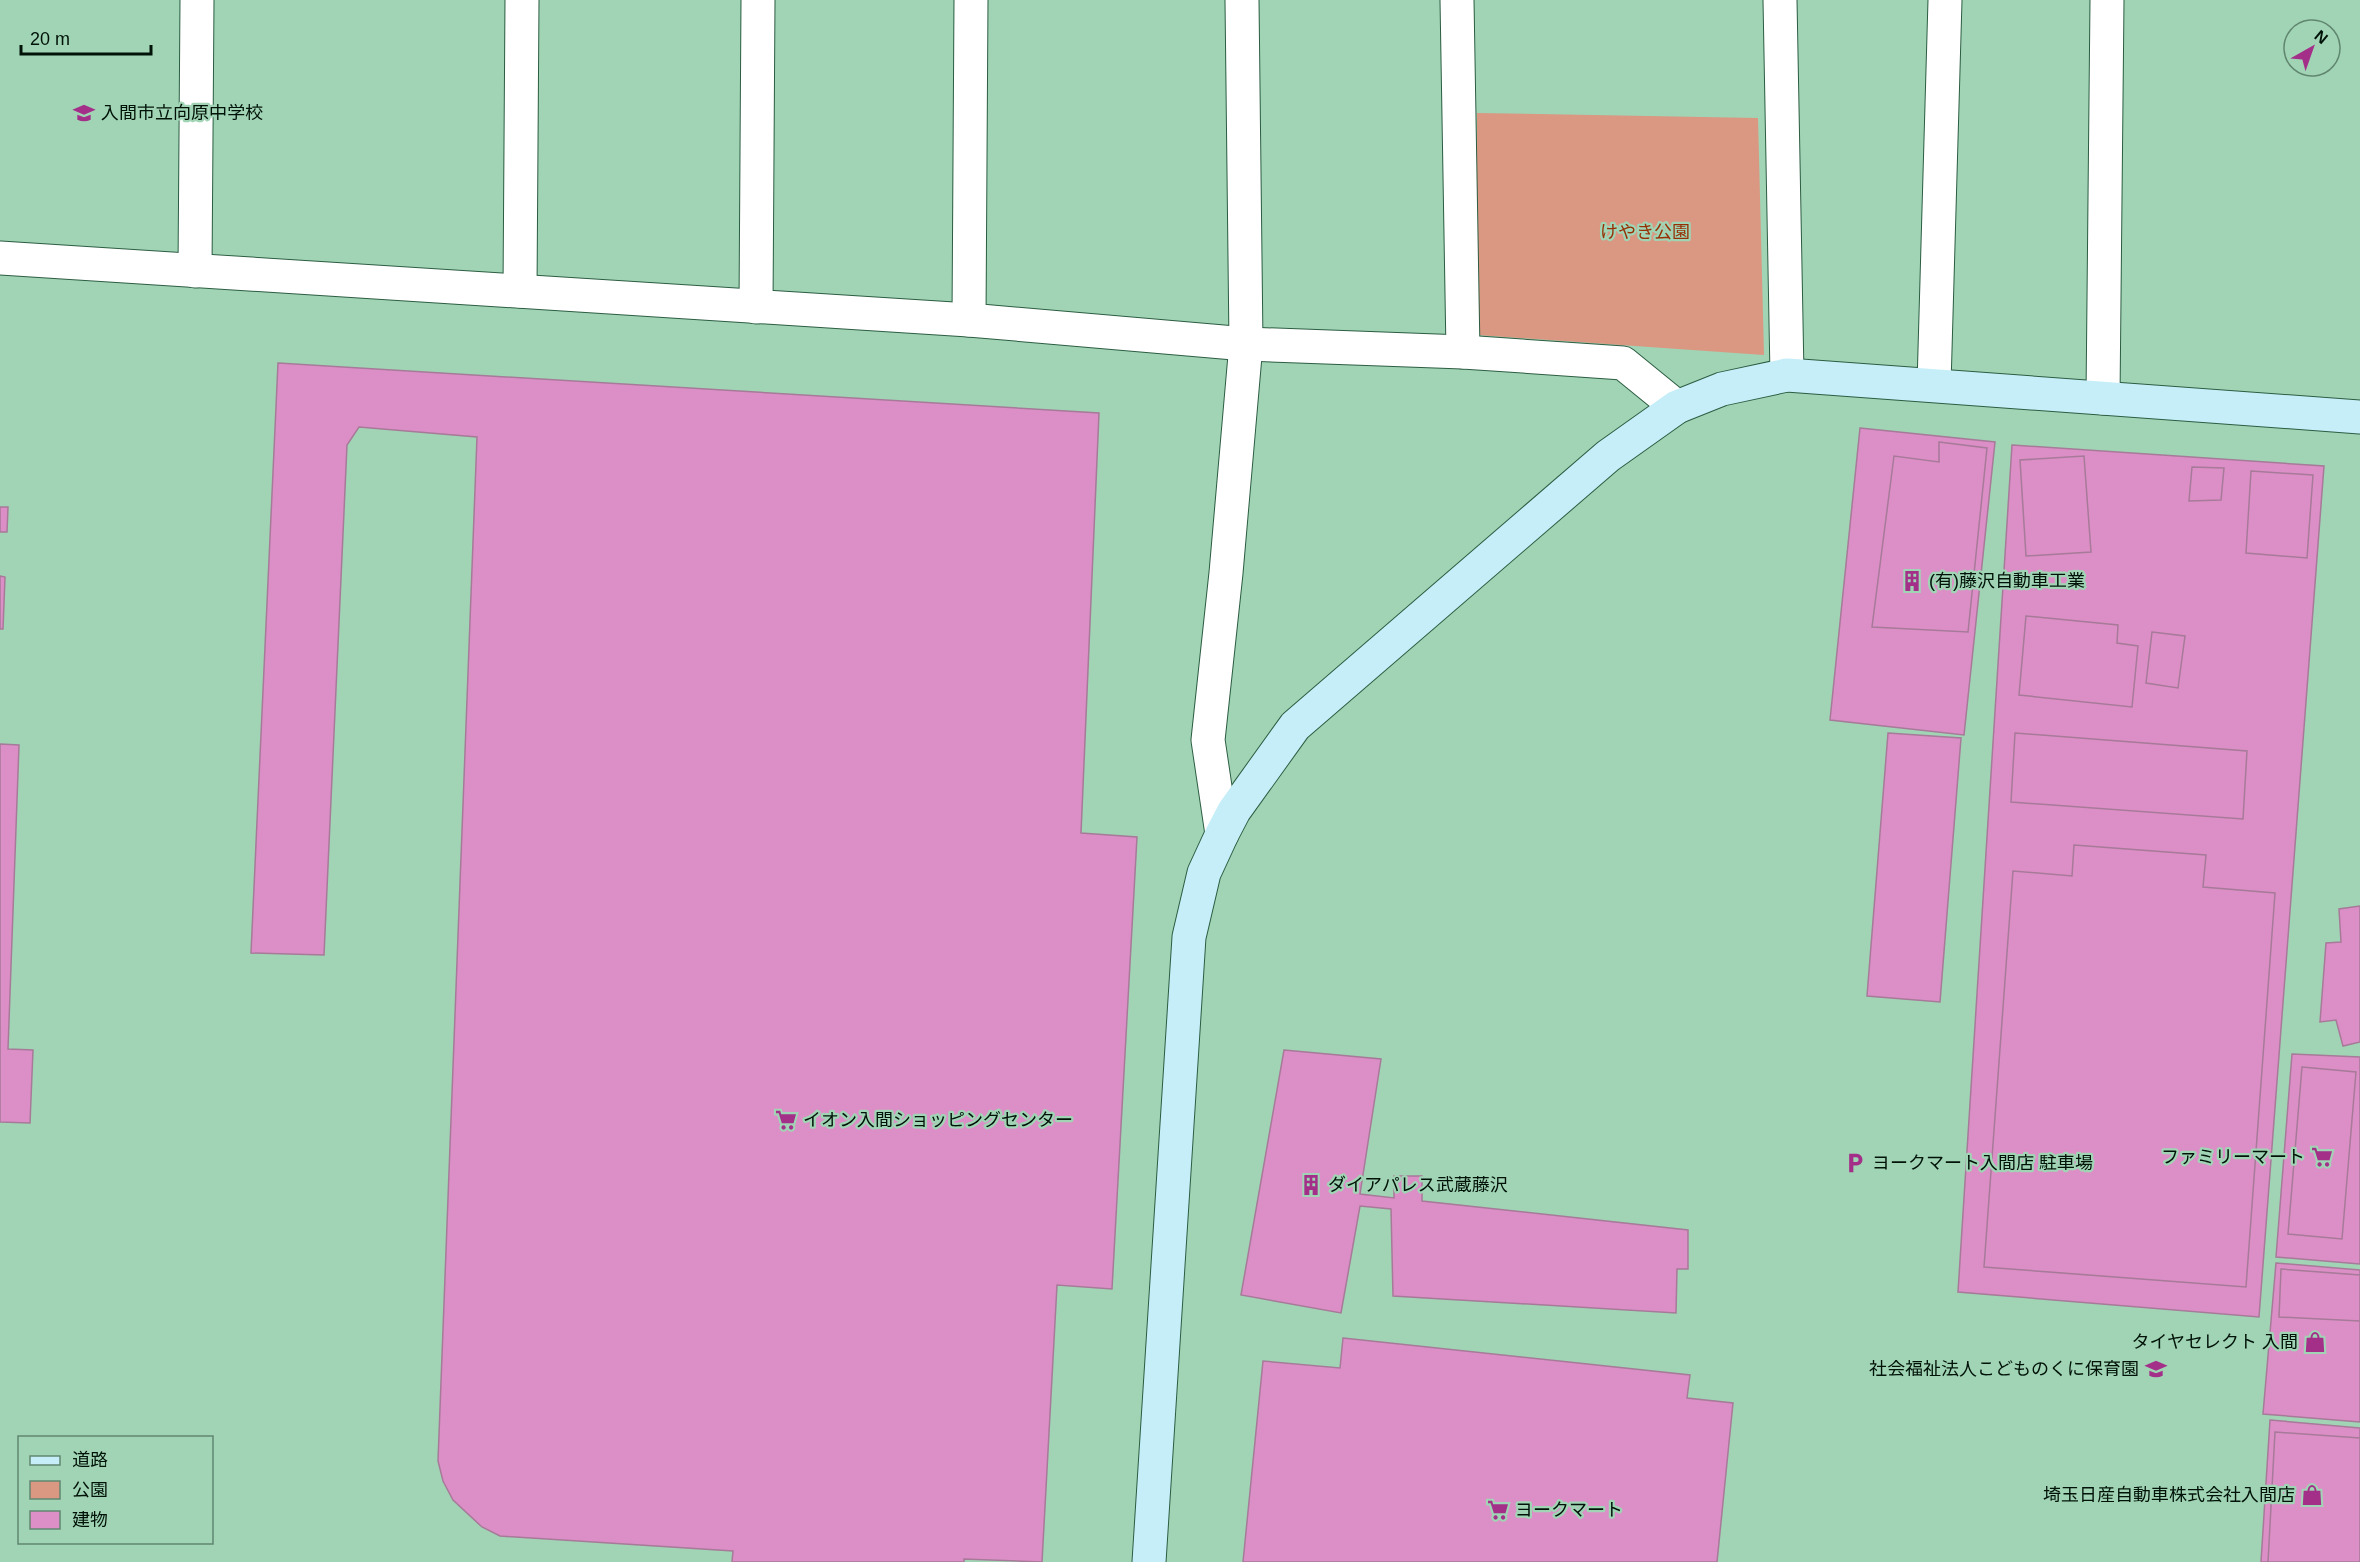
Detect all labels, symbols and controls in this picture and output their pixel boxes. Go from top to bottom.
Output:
scale bar [21,18,152,56]
north arrow [2282,18,2342,78]
text: N [2311,27,2331,47]
text: 20 m [30,29,70,49]
school or university icon: 入間市立向原中学校 [72,101,96,125]
place label: 入間市立向原中学校 [101,103,263,123]
park label: けやき公園 [1600,222,1690,242]
building icon: (有)藤沢自動車工業 [1900,569,1924,593]
place label: (有)藤沢自動車工業 [1929,571,2085,591]
supermarket icon: イオン入間ショッピングセンター [774,1108,798,1132]
place label: イオン入間ショッピングセンター [803,1110,1073,1130]
supermarket icon: ファミリーマート [2310,1145,2334,1169]
place label: ファミリーマート [2161,1147,2305,1167]
parking icon: ヨークマート入間店 駐車場 [1843,1151,1867,1175]
place label: ヨークマート入間店 駐車場 [1872,1153,2093,1173]
building icon: ダイアパレス武蔵藤沢 [1299,1173,1323,1197]
place label: ダイアパレス武蔵藤沢 [1328,1175,1508,1195]
shop icon: タイヤセレクト 入間 [2303,1330,2327,1354]
place label: タイヤセレクト 入間 [2132,1332,2298,1352]
school or university icon: 社会福祉法人こどものくに保育園 [2144,1357,2168,1381]
place label: 社会福祉法人こどものくに保育園 [1869,1359,2139,1379]
legend [18,1436,213,1544]
text: 道路 [72,1450,108,1470]
text: 公園 [72,1480,108,1500]
shop icon: 埼玉日産自動車株式会社入間店 [2300,1483,2324,1507]
place label: 埼玉日産自動車株式会社入間店 [2043,1485,2295,1505]
supermarket icon: ヨークマート [1486,1498,1510,1522]
place label: ヨークマート [1515,1500,1623,1520]
text: 建物 [72,1510,108,1530]

